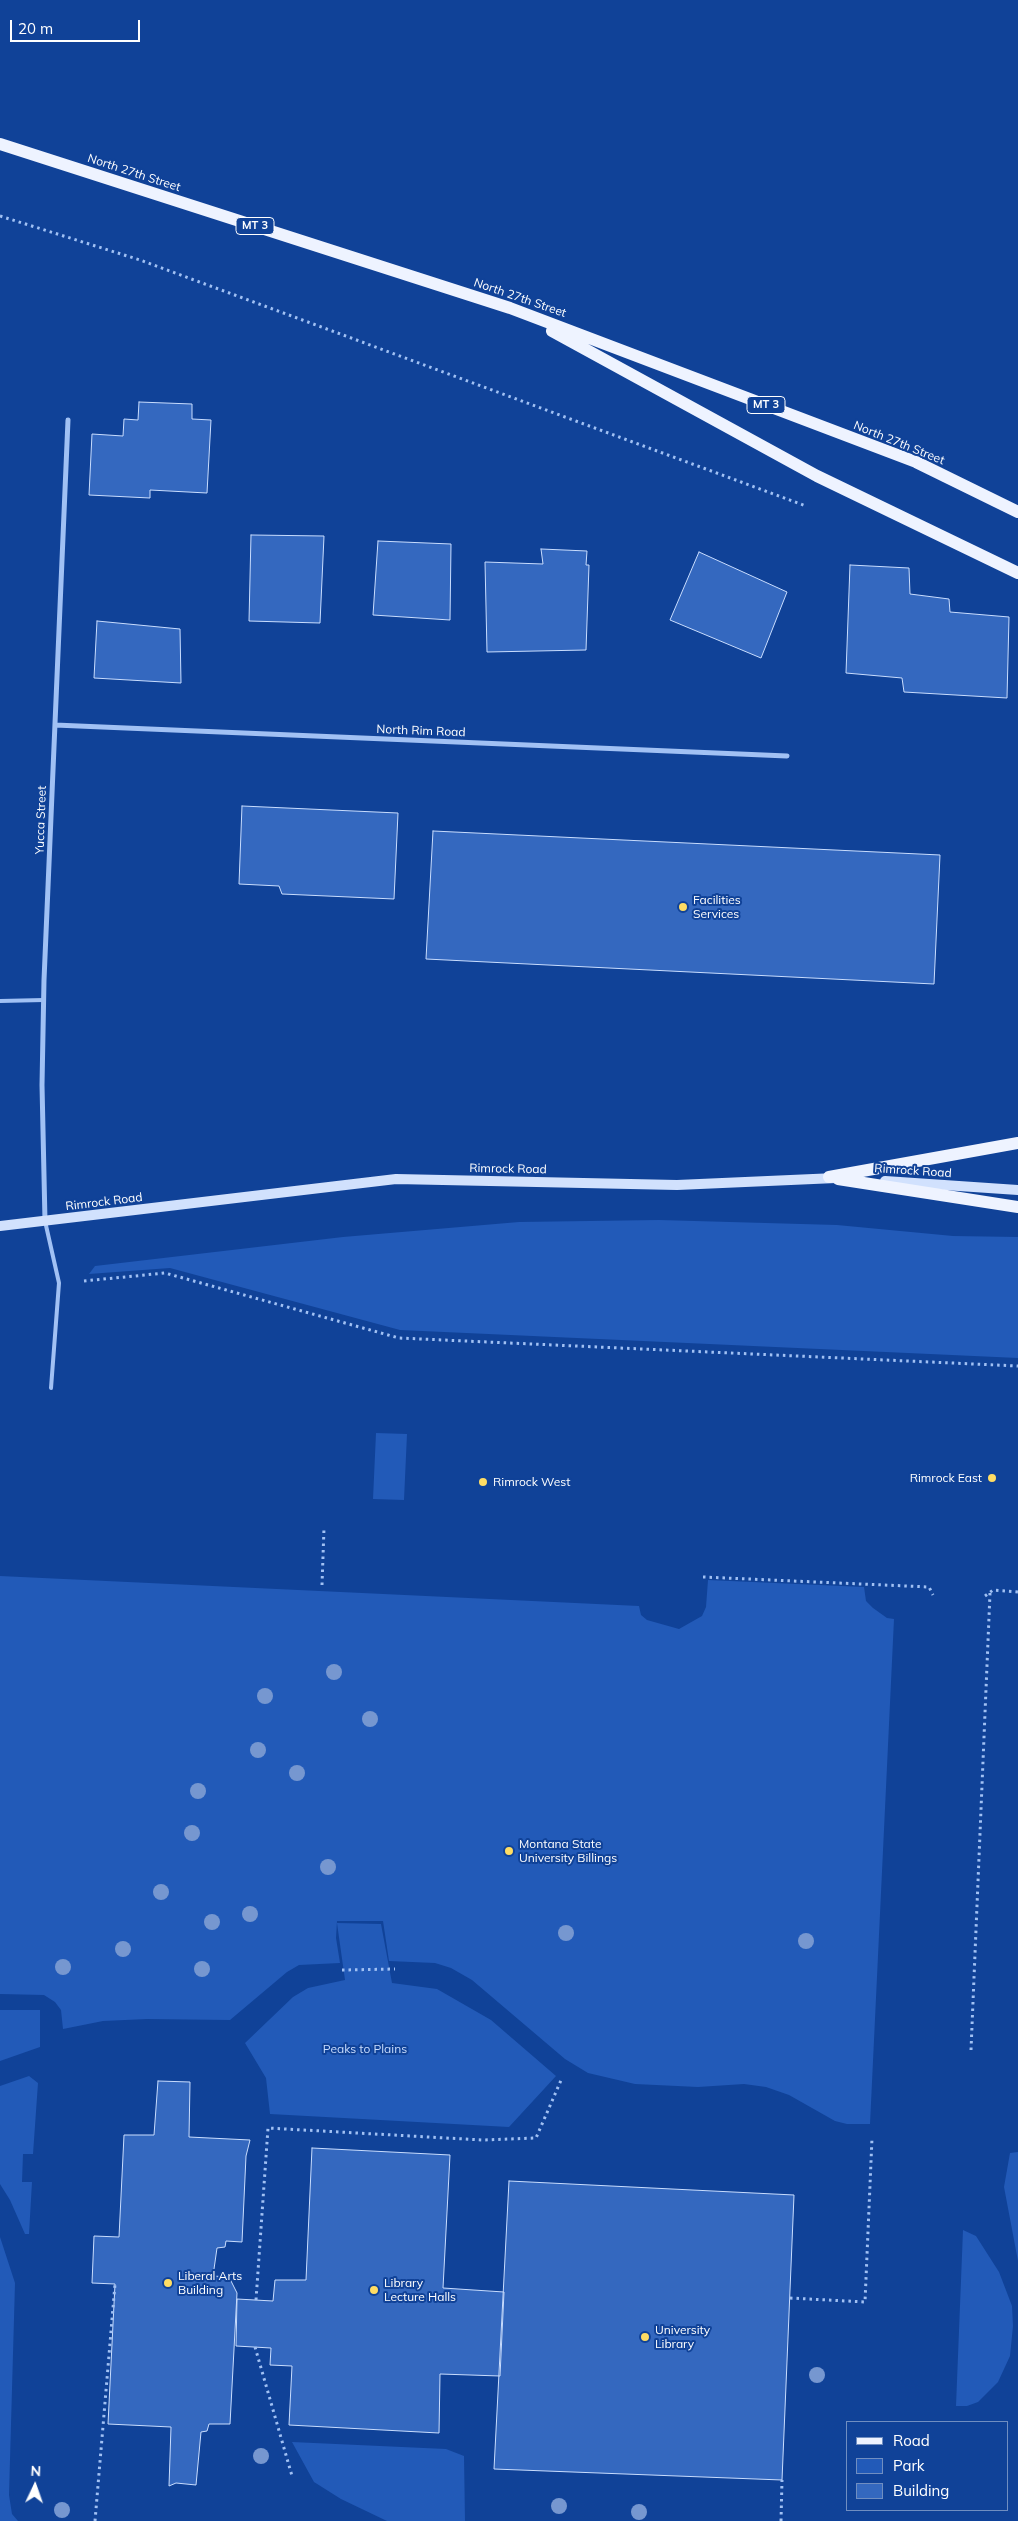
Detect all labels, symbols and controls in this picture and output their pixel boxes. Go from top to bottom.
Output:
scale bar [12,10,142,42]
text: 20 m [18,19,53,38]
street label: North 27th Street [86,151,182,195]
road number: MT 3 [236,218,274,235]
street label: North 27th Street [472,275,568,321]
road number: MT 3 [747,396,785,414]
street label: North 27th Street [851,418,947,468]
street label: North Rim Road [376,722,466,740]
street label: Yucca Street [33,785,49,855]
place label: Facilities Services [693,893,741,921]
marker: Facilities Services [677,901,689,913]
street label: Rimrock Road [469,1161,547,1177]
street label: Rimrock Road [874,1161,952,1181]
street label: Rimrock Road [65,1190,143,1214]
place label: Rimrock East [910,1471,982,1485]
marker: Rimrock East [986,1472,998,1484]
place label: Rimrock West [493,1475,570,1489]
marker: Rimrock West [477,1476,489,1488]
place label: Montana State University Billings [519,1837,617,1865]
marker: Montana State University Billings [503,1845,515,1857]
park label: Peaks to Plains [323,2042,407,2056]
place label: Liberal Arts Building [178,2269,242,2297]
place label: Library Lecture Halls [384,2276,456,2304]
marker: Liberal Arts Building [162,2277,174,2289]
marker: Library Lecture Halls [368,2284,380,2296]
place label: University Library [655,2323,710,2351]
marker: University Library [639,2331,651,2343]
legend [846,2421,1008,2511]
text: Road [893,2431,930,2450]
text: Park [893,2456,925,2475]
north arrow [10,2461,60,2511]
text: N [30,2462,42,2480]
text: Building [893,2481,949,2500]

